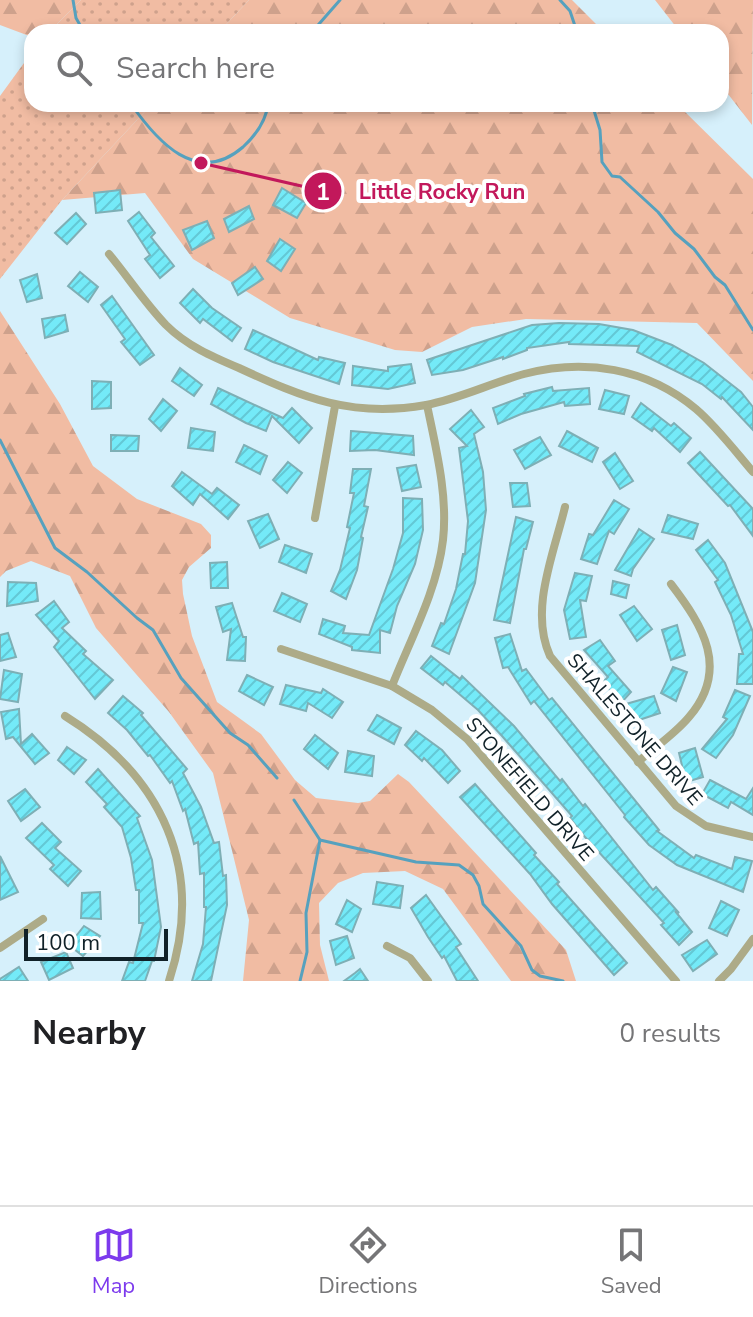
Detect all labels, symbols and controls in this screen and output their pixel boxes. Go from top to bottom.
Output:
search box [24,24,729,112]
icon: search [52,46,96,90]
text: Search here [116,48,275,89]
callout: Little Rocky Run [303,168,541,214]
text: 1 [316,176,330,208]
text: Little Rocky Run [359,177,525,207]
street label: SHALESTONE DRIVE [561,648,708,811]
street label: STONEFIELD DRIVE [460,712,600,867]
scale bar [24,925,168,961]
text: 100 m [36,928,100,958]
text: Nearby [32,1010,146,1056]
text: 0 results [620,1016,721,1051]
tab: Map [92,1223,136,1301]
tab: Directions [319,1223,418,1301]
tab: Saved [601,1223,661,1301]

